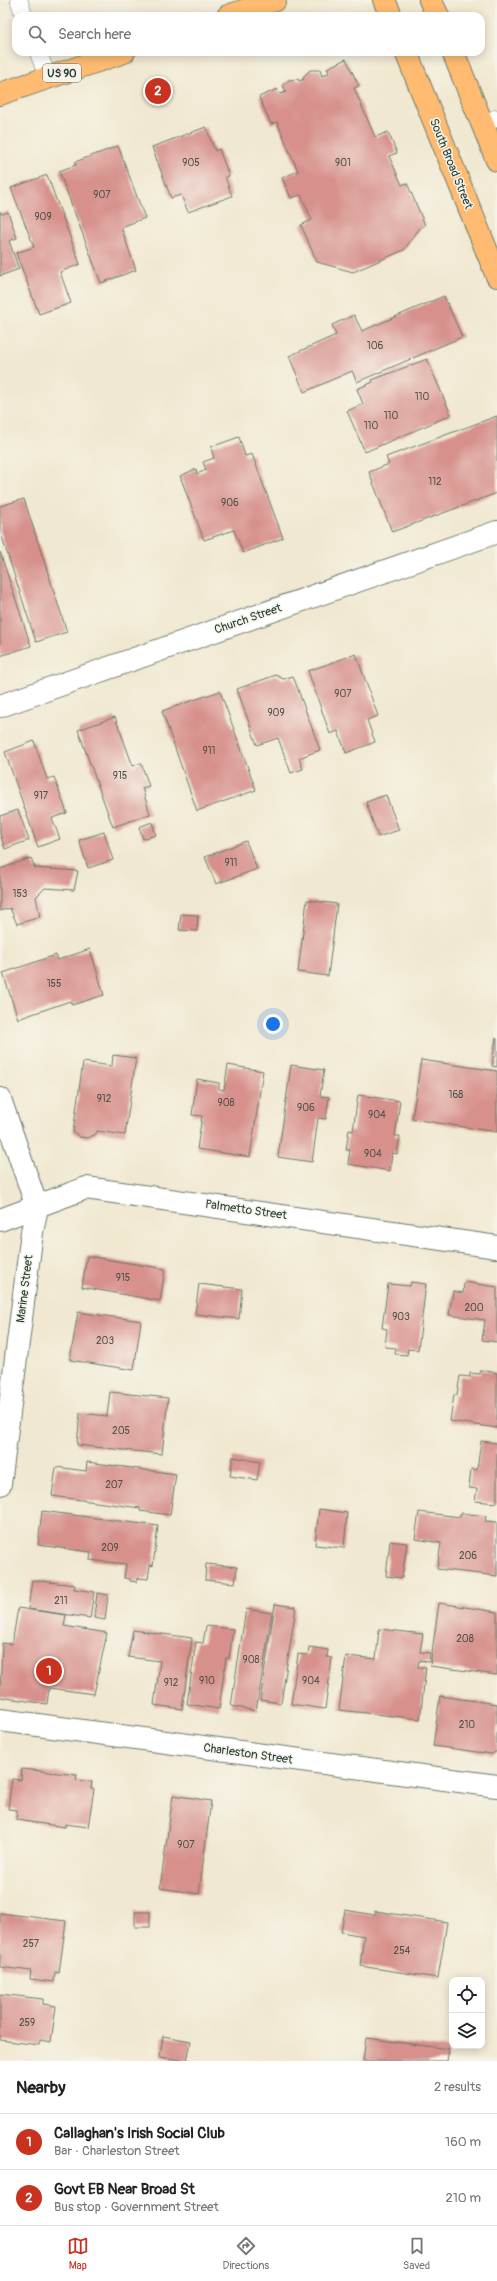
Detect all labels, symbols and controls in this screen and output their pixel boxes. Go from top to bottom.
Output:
search box [12,12,485,56]
icon: search [26,23,48,45]
text: Search here [58,25,131,44]
road number: US 90 [43,64,81,82]
pin: 2 [145,76,171,106]
street label: South Broad Street [426,116,476,212]
house number: 905 [182,157,200,169]
house number: 901 [335,157,351,169]
house number: 907 [93,189,111,201]
house number: 909 [34,211,52,223]
house number: 106 [367,340,383,352]
house number: 110 [415,391,429,403]
house number: 110 [384,410,398,422]
house number: 110 [364,420,378,432]
house number: 112 [428,476,442,488]
house number: 906 [221,497,239,509]
street label: Church Street [212,600,284,638]
house number: 907 [334,688,352,700]
house number: 909 [267,707,285,719]
house number: 911 [203,745,216,757]
house number: 915 [113,770,127,782]
house number: 917 [34,790,49,802]
house number: 911 [225,857,238,869]
house number: 153 [13,888,28,900]
house number: 155 [47,978,61,990]
your location [263,1014,283,1034]
house number: 168 [449,1089,463,1101]
house number: 912 [97,1093,112,1105]
house number: 908 [217,1097,235,1109]
house number: 906 [297,1102,315,1114]
house number: 904 [368,1109,386,1121]
house number: 904 [364,1148,382,1160]
street label: Palmetto Street [204,1197,288,1223]
street label: Marine Street [13,1254,37,1324]
house number: 915 [116,1272,130,1284]
house number: 200 [464,1302,484,1314]
house number: 903 [392,1311,410,1323]
house number: 203 [96,1335,114,1347]
house number: 205 [112,1425,130,1437]
house number: 207 [105,1479,124,1491]
house number: 209 [101,1542,119,1554]
house number: 206 [459,1550,477,1562]
house number: 211 [54,1595,68,1607]
house number: 208 [456,1633,474,1645]
house number: 908 [242,1654,260,1666]
pin: 1 [36,1656,62,1686]
house number: 910 [199,1675,215,1687]
house number: 904 [302,1675,320,1687]
house number: 912 [164,1677,179,1689]
house number: 210 [459,1719,475,1731]
street label: Charleston Street [202,1740,294,1768]
house number: 907 [177,1839,195,1851]
house number: 257 [23,1938,40,1950]
house number: 254 [394,1945,411,1957]
map controls [449,1977,485,2049]
button: locate [449,1977,485,2013]
button: layers [449,2013,485,2049]
house number: 259 [19,2017,35,2029]
text: Nearby [16,2077,65,2098]
text: 2 results [434,2079,481,2095]
text: Callaghan's Irish Social Club [54,2124,225,2143]
text: 1 [26,2134,32,2150]
text: 160 m [445,2134,481,2150]
text: Bar · Charleston Street [54,2143,180,2159]
text: Govt EB Near Broad St [54,2180,195,2199]
text: 2 [25,2190,33,2206]
text: 210 m [445,2190,481,2206]
text: Bus stop · Government Street [54,2199,219,2215]
tab: Map [67,2235,89,2272]
tab: Directions [223,2235,269,2272]
tab: Saved [403,2235,430,2272]

